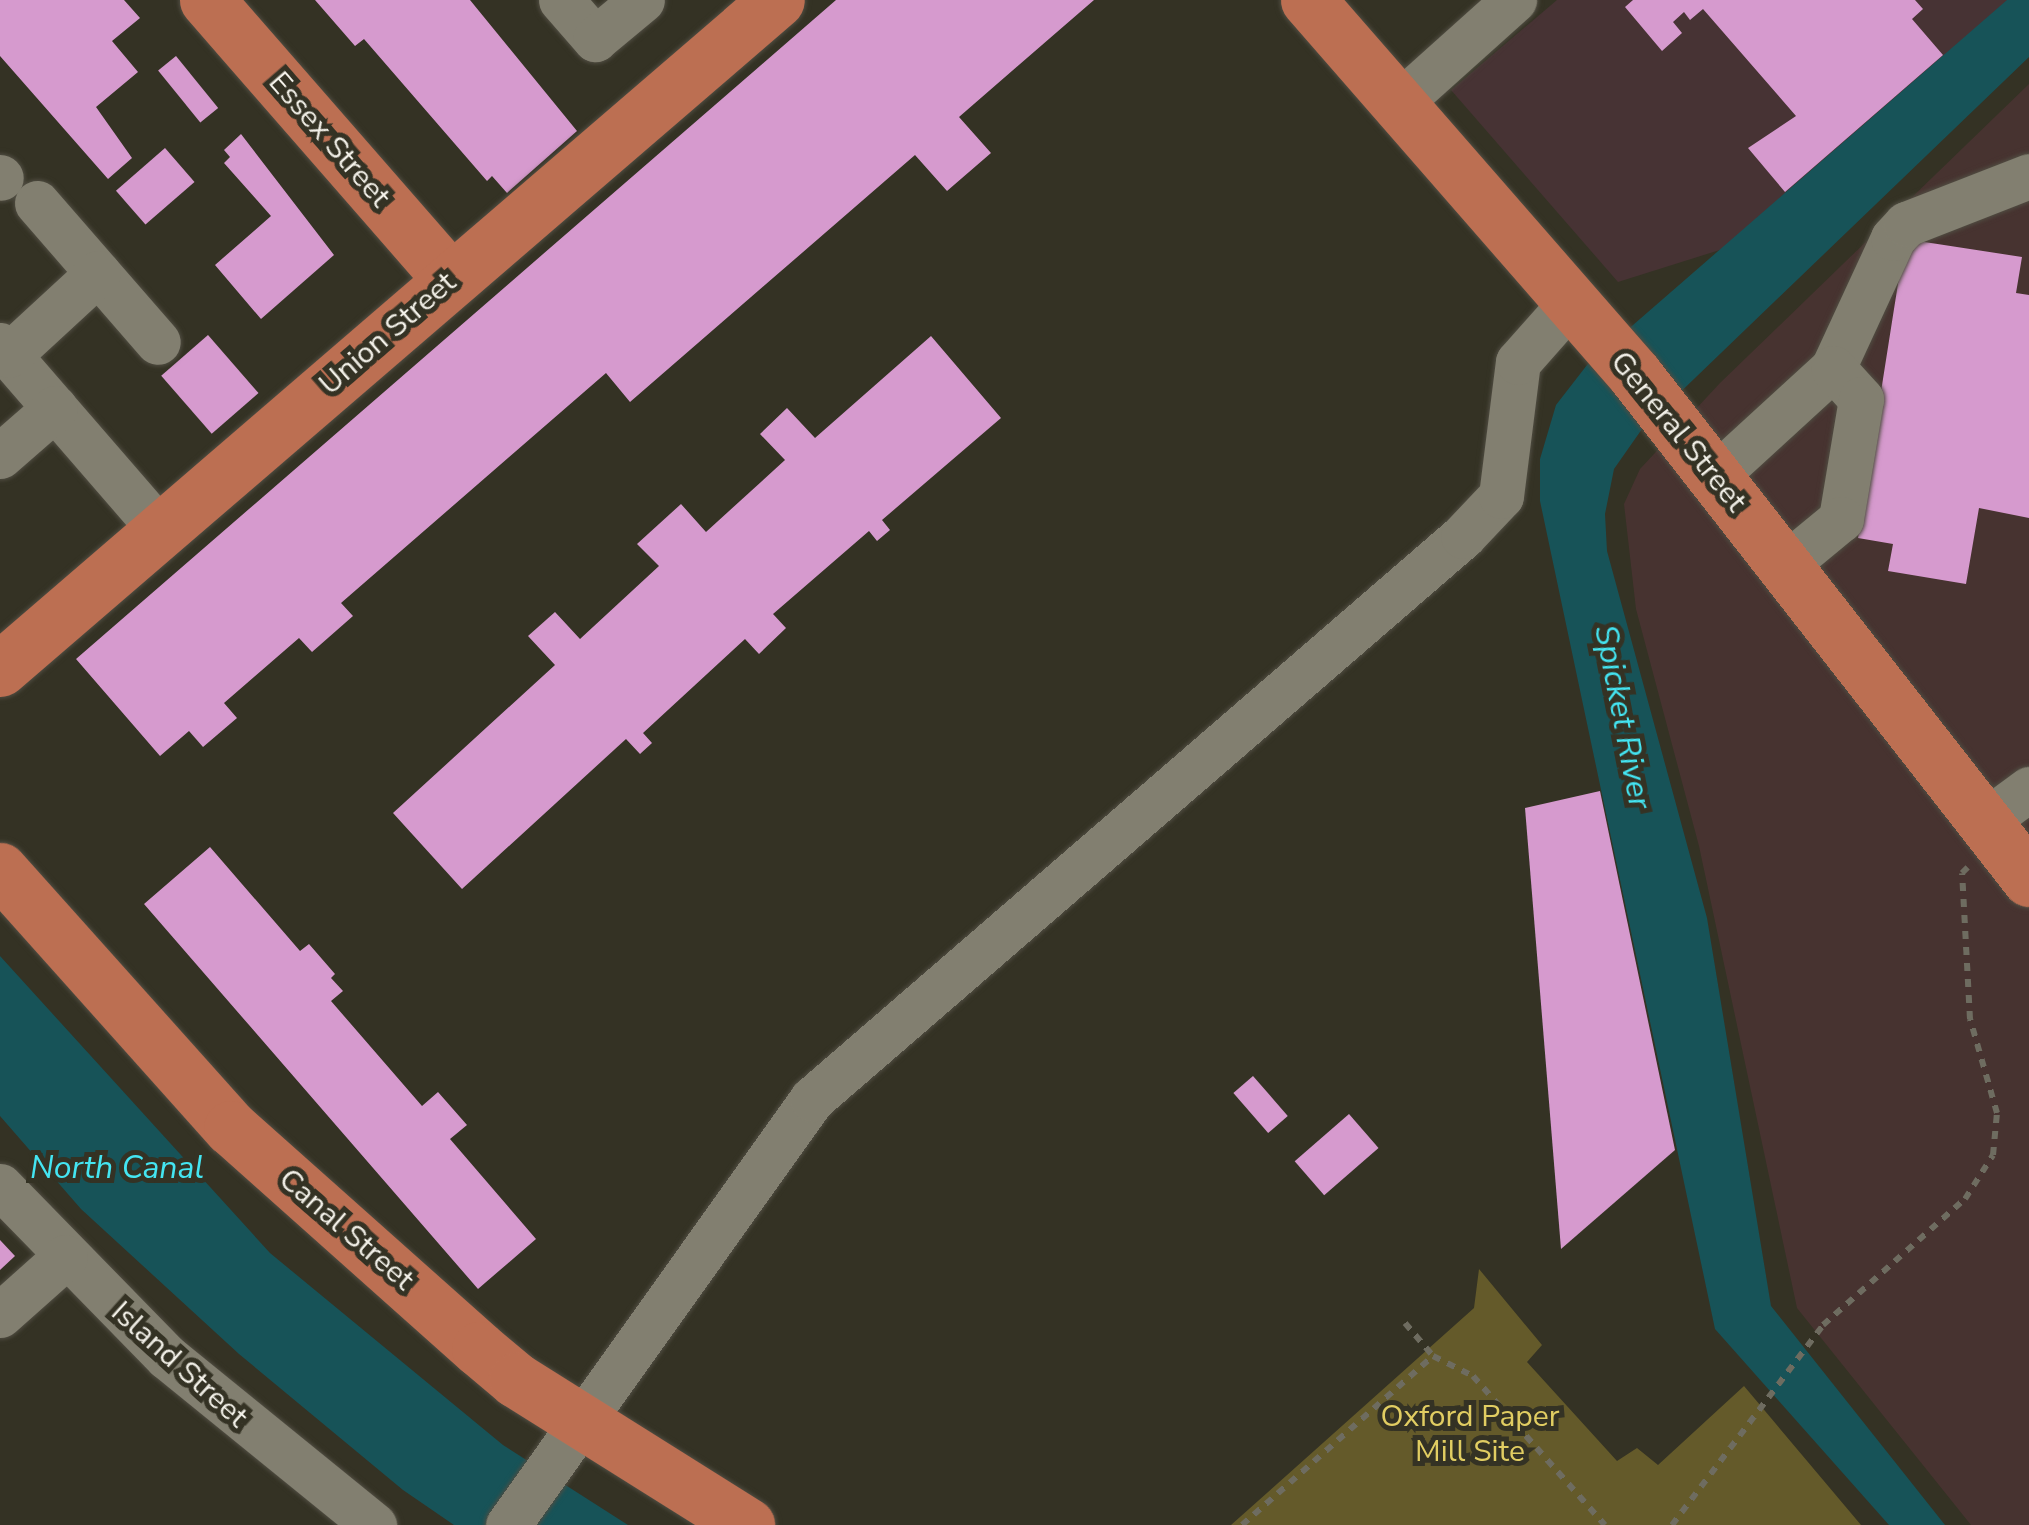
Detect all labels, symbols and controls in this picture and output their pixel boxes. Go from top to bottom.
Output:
street label: Essex Street [261,65,397,215]
street label: Union Street [312,265,464,403]
street label: General Street [1602,345,1754,519]
water label: Spicket River [1585,622,1659,812]
water label: North Canal [30,1149,204,1187]
street label: Canal Street [271,1162,421,1298]
street label: Island Street [103,1294,255,1436]
park label: Oxford Paper Mill Site [1380,1399,1560,1470]

